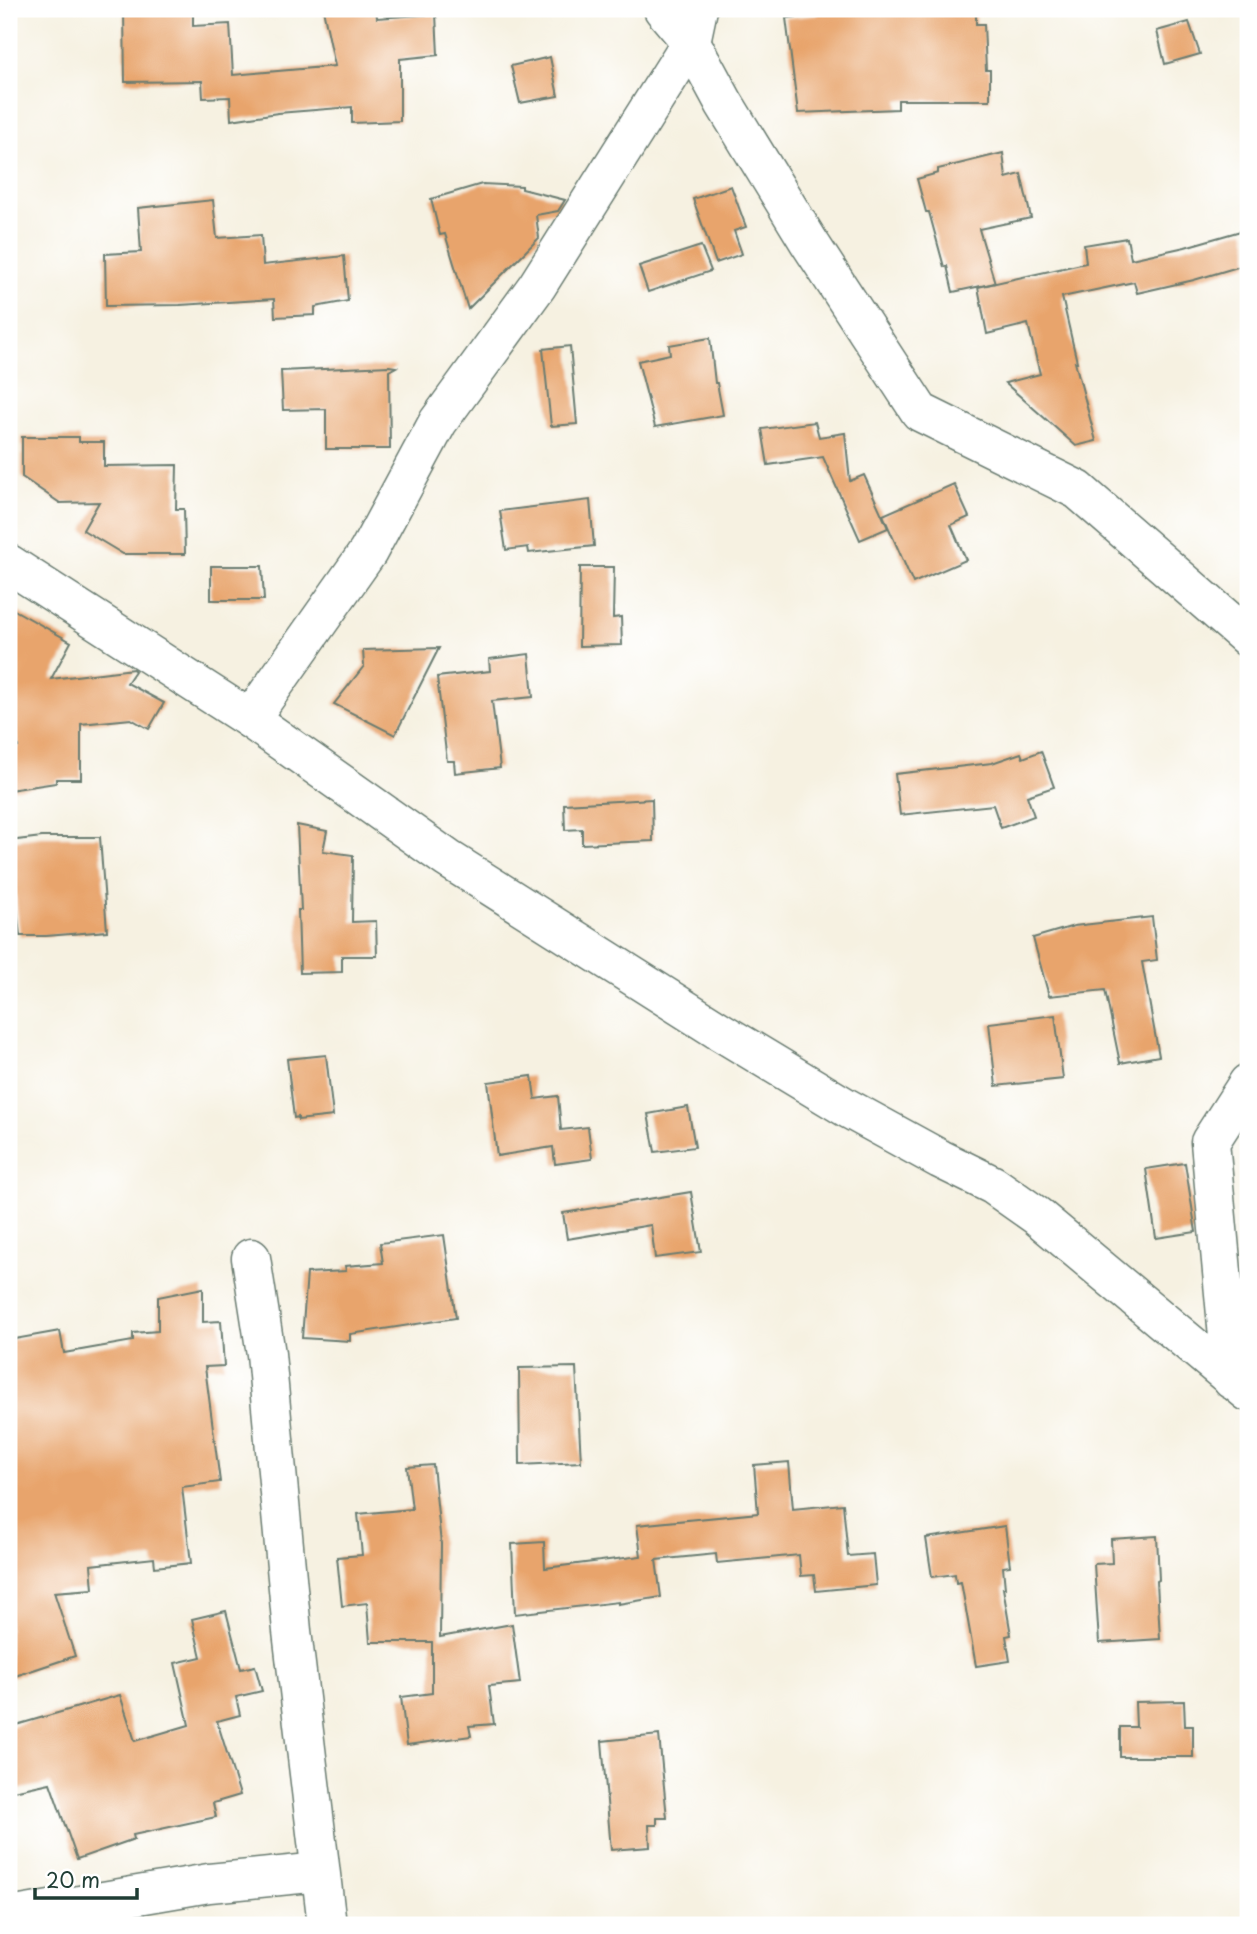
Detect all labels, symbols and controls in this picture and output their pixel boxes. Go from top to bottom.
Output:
scale bar [35,1857,136,1901]
text: 20 m [46,1863,100,1895]

